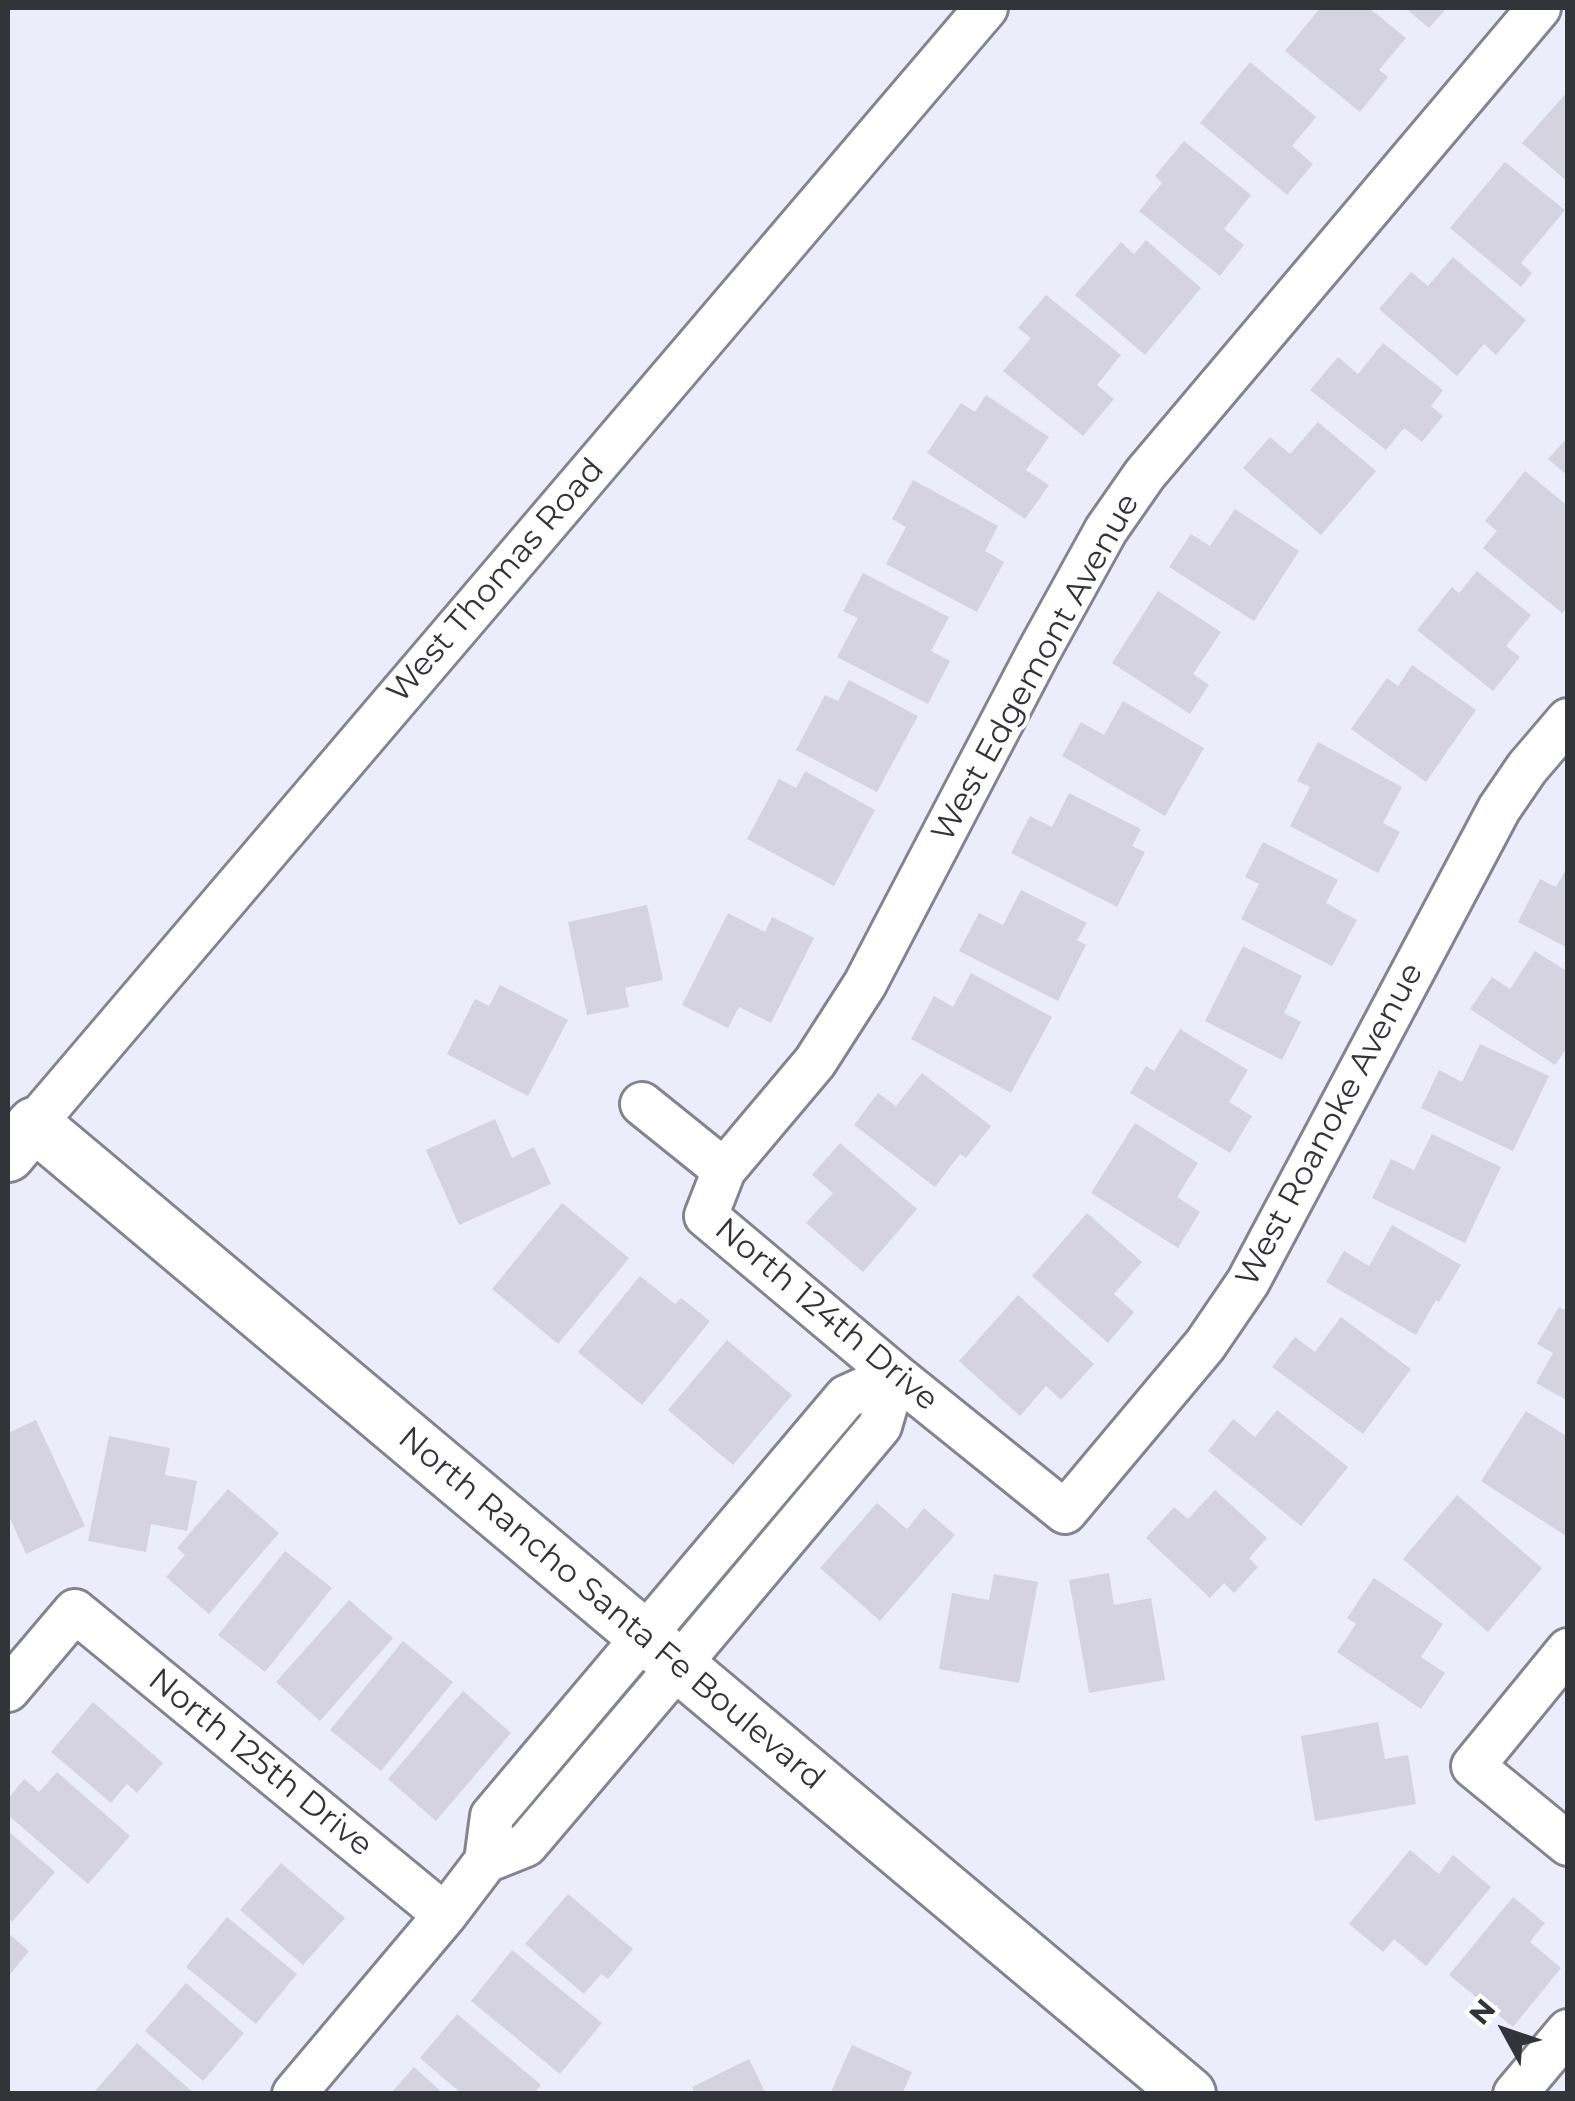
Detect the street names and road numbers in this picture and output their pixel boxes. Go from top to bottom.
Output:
street label: West Thomas Road [380,451,612,711]
street label: West Edgemont Avenue [924,487,1148,849]
street label: West Roanoke Avenue [1228,957,1432,1293]
street label: North 124th Drive [707,1211,945,1419]
street label: North Rancho Santa Fe Boulevard [390,1419,832,1799]
street label: North 125th Drive [140,1661,380,1865]

